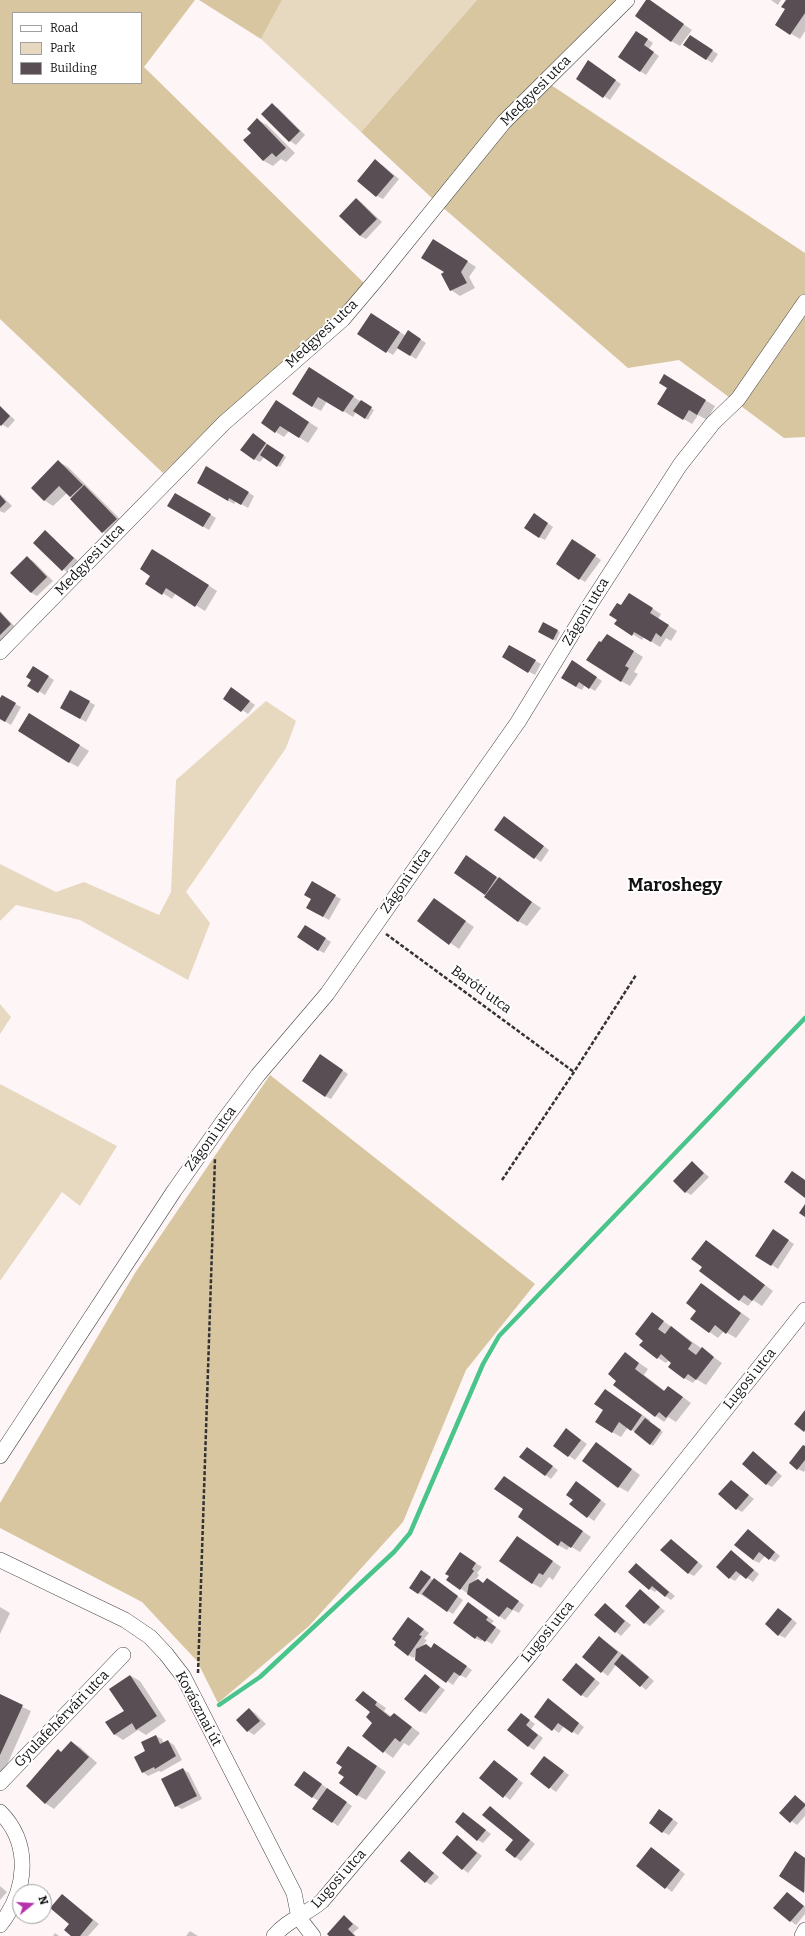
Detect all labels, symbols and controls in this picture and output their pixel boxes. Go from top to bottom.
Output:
legend [12,12,142,84]
text: Road [50,21,78,35]
text: Park [50,41,75,55]
street label: Medgyesi utca [497,52,575,130]
text: Building [50,61,97,75]
street label: Medgyesi utca [282,296,362,372]
street label: Medgyesi utca [52,521,128,599]
street label: Zágoni utca [559,575,613,649]
street label: Zágoni utca [377,845,435,917]
district label: Maroshegy [628,875,722,897]
street label: Baróti utca [448,962,514,1018]
street label: Zágoni utca [182,1103,240,1175]
street label: Lugosi utca [720,1345,780,1413]
street label: Lugosi utca [518,1598,578,1666]
street label: Gyulafehérvári utca [11,1667,113,1771]
street label: Kovásznai út [171,1669,225,1749]
street label: Lugosi utca [308,1846,370,1912]
north arrow [12,1884,52,1924]
text: N [35,1894,50,1906]

